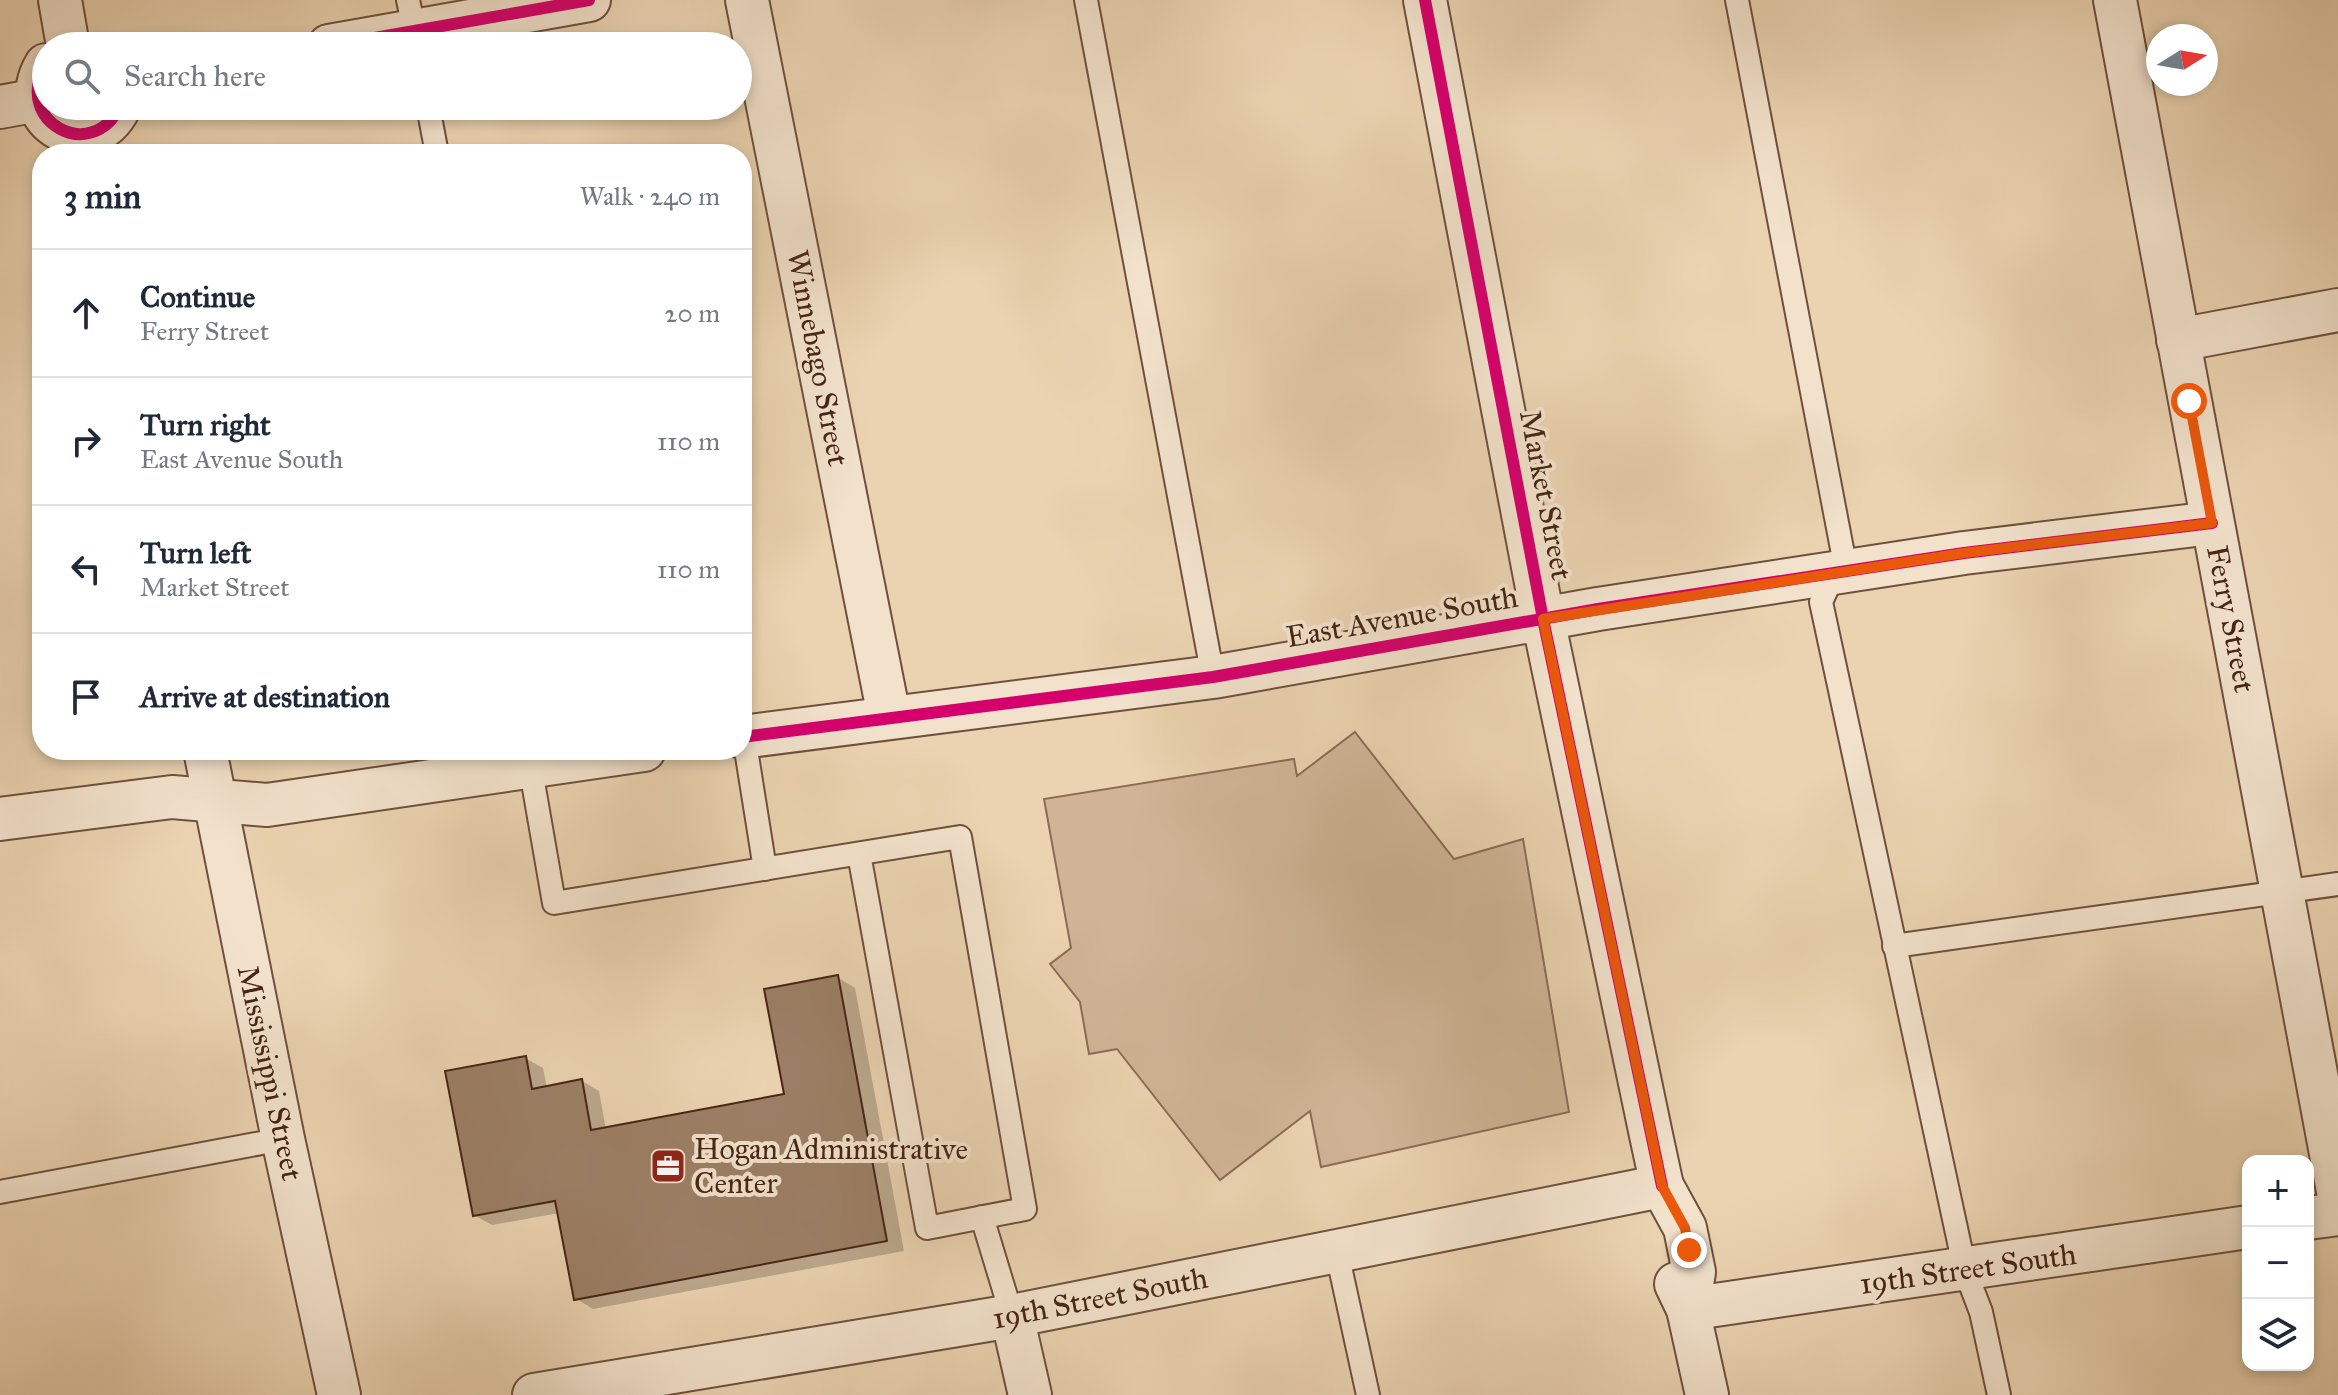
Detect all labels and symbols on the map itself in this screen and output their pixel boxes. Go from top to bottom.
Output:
north arrow [2146,24,2218,96]
street label: Winnebago Street [779,247,857,469]
route start [2171,383,2207,419]
street label: Market Street [1512,407,1580,583]
street label: Ferry Street [2199,542,2263,696]
street label: East Avenue South [1283,579,1521,655]
street label: Mississippi Street [230,962,310,1184]
place label: Hogan Administrative Center [694,1131,968,1201]
office icon: Hogan Administrative Center [649,1147,687,1185]
route end [1671,1232,1707,1268]
street label: 19th Street South [1857,1236,2079,1303]
street label: 19th Street South [989,1259,1211,1337]

